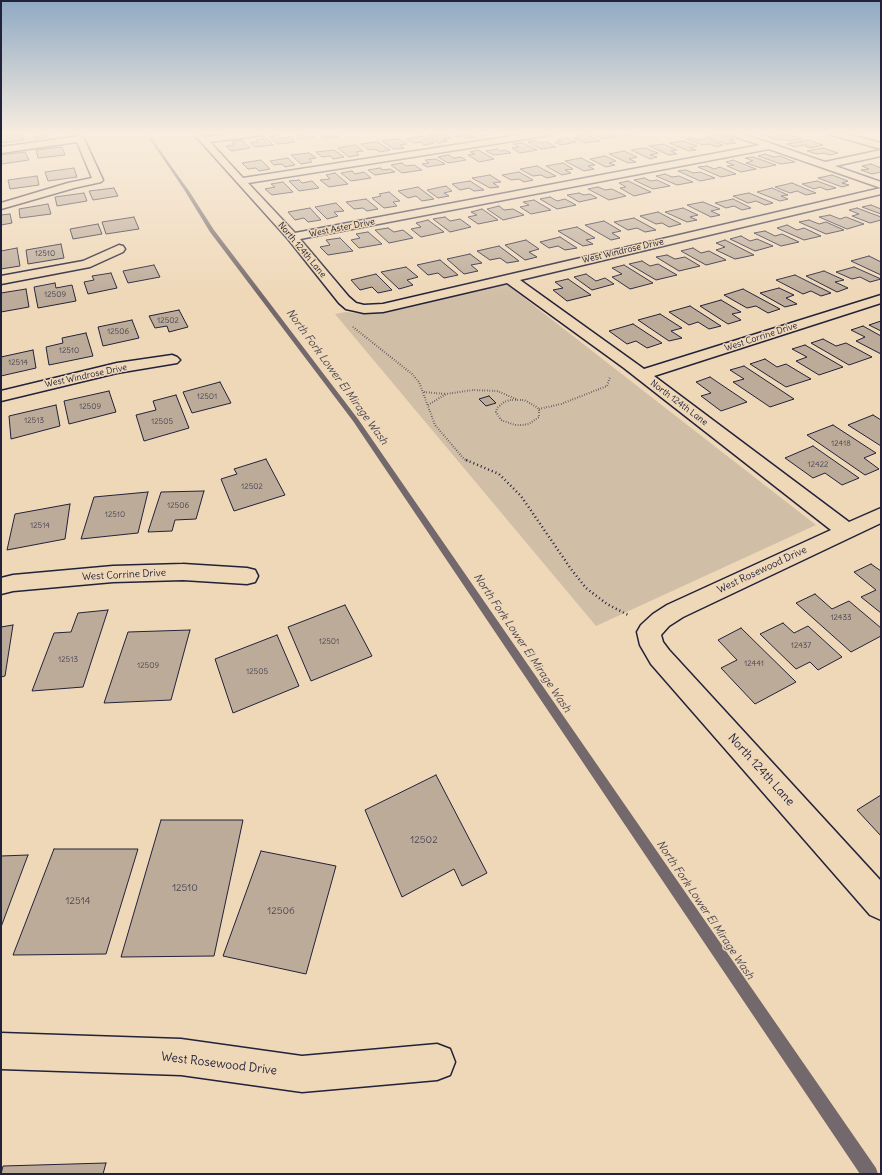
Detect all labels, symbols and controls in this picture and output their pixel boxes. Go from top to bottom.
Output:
street label: West Aster Drive [308,216,376,240]
street label: North 124th Lane [276,220,328,280]
street label: West Windrose Drive [581,236,665,266]
house number: 12510 [35,249,55,259]
house number: 12509 [44,290,66,300]
water label: North Fork Lower El Mirage Wash [283,307,391,447]
house number: 12502 [157,316,179,326]
street label: West Corrine Drive [723,320,799,354]
house number: 12506 [107,327,129,337]
house number: 12510 [59,346,79,356]
house number: 12514 [8,358,28,368]
street label: West Windrose Drive [44,362,128,390]
street label: North 124th Lane [648,378,710,428]
house number: 12501 [197,392,217,402]
house number: 12509 [79,402,101,412]
house number: 12513 [24,416,44,426]
house number: 12505 [151,417,173,427]
house number: 12418 [831,439,851,449]
house number: 12422 [808,460,828,470]
house number: 12502 [241,482,263,492]
house number: 12506 [167,501,189,511]
house number: 12510 [105,510,125,520]
house number: 12514 [30,521,50,531]
street label: West Rosewood Drive [715,544,809,596]
street label: West Corrine Drive [82,567,166,583]
water label: North Fork Lower El Mirage Wash [470,571,574,715]
house number: 12433 [830,613,852,623]
house number: 12501 [319,637,339,647]
house number: 12437 [791,641,811,651]
house number: 12513 [58,655,78,665]
house number: 12441 [744,659,764,669]
house number: 12509 [137,661,159,671]
house number: 12505 [246,667,268,677]
street label: North 124th Lane [725,731,797,809]
house number: 12502 [410,834,438,846]
water label: North Fork Lower El Mirage Wash [653,838,757,982]
house number: 12510 [172,882,198,894]
house number: 12514 [66,895,90,907]
house number: 12506 [267,905,295,917]
street label: West Rosewood Drive [160,1050,278,1078]

